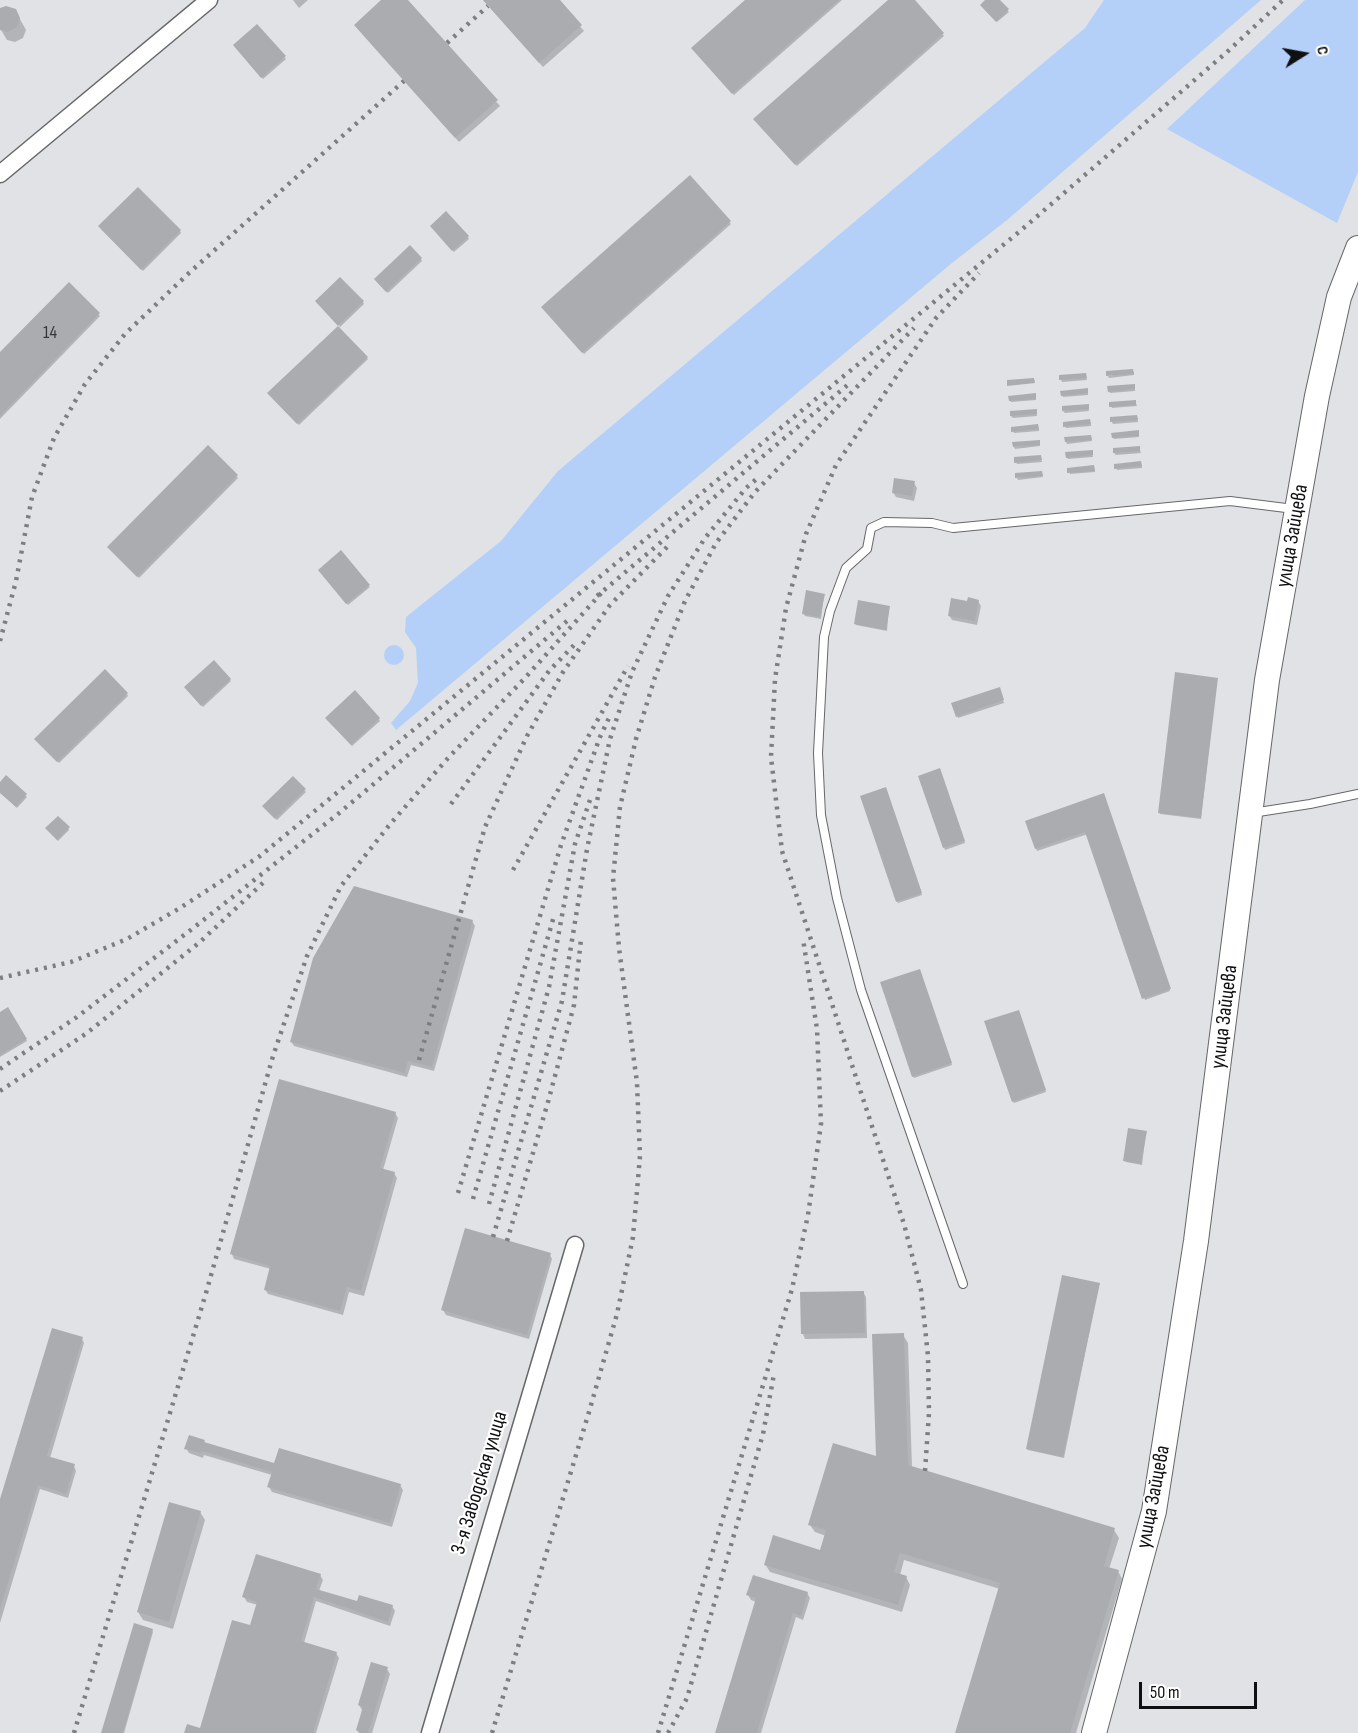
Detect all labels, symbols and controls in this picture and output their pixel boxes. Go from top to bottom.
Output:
north arrow [1274,24,1334,84]
text: С [1312,45,1332,56]
house number: 14 [43,322,57,344]
street label: улица Зайцева [1272,482,1314,590]
street label: улица Зайцева [1206,964,1244,1070]
street label: 3-я Заводская улица [446,1408,514,1558]
street label: улица Зайцева [1132,1443,1176,1551]
scale bar [1142,1670,1260,1708]
text: 50 m [1150,1682,1180,1703]

